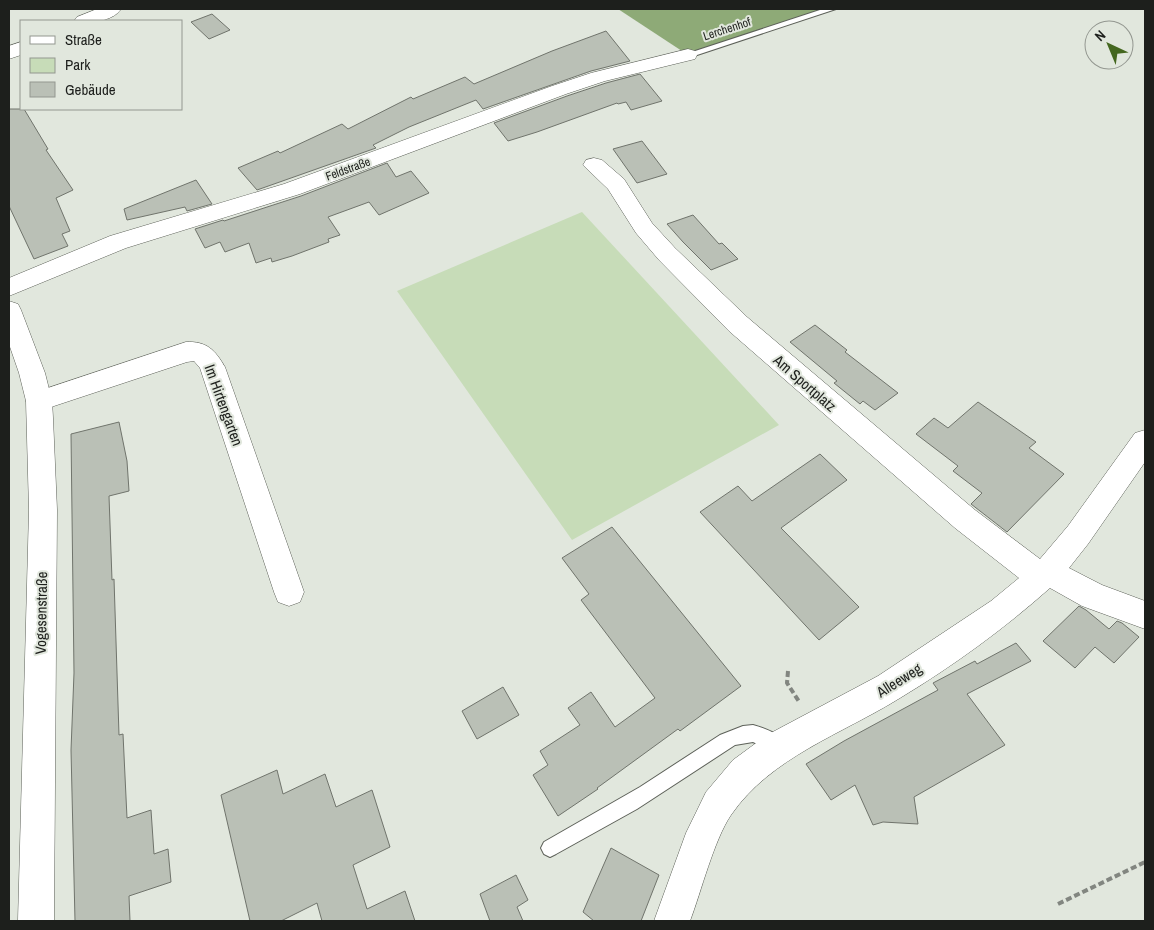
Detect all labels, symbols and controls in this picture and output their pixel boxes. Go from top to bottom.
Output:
street label: Lerchenhof [701,14,753,44]
legend [20,20,182,110]
north arrow [1084,20,1134,70]
text: N [1091,26,1109,45]
text: Straße [65,29,102,50]
text: Park [65,54,91,75]
text: Gebäude [65,79,116,100]
street label: Feldstraße [323,154,373,184]
street label: Am Sportplatz [768,349,841,416]
street label: Im Hirtengarten [200,361,248,449]
street label: Vogesenstraße [30,571,52,655]
street label: Alleeweg [871,658,926,703]

